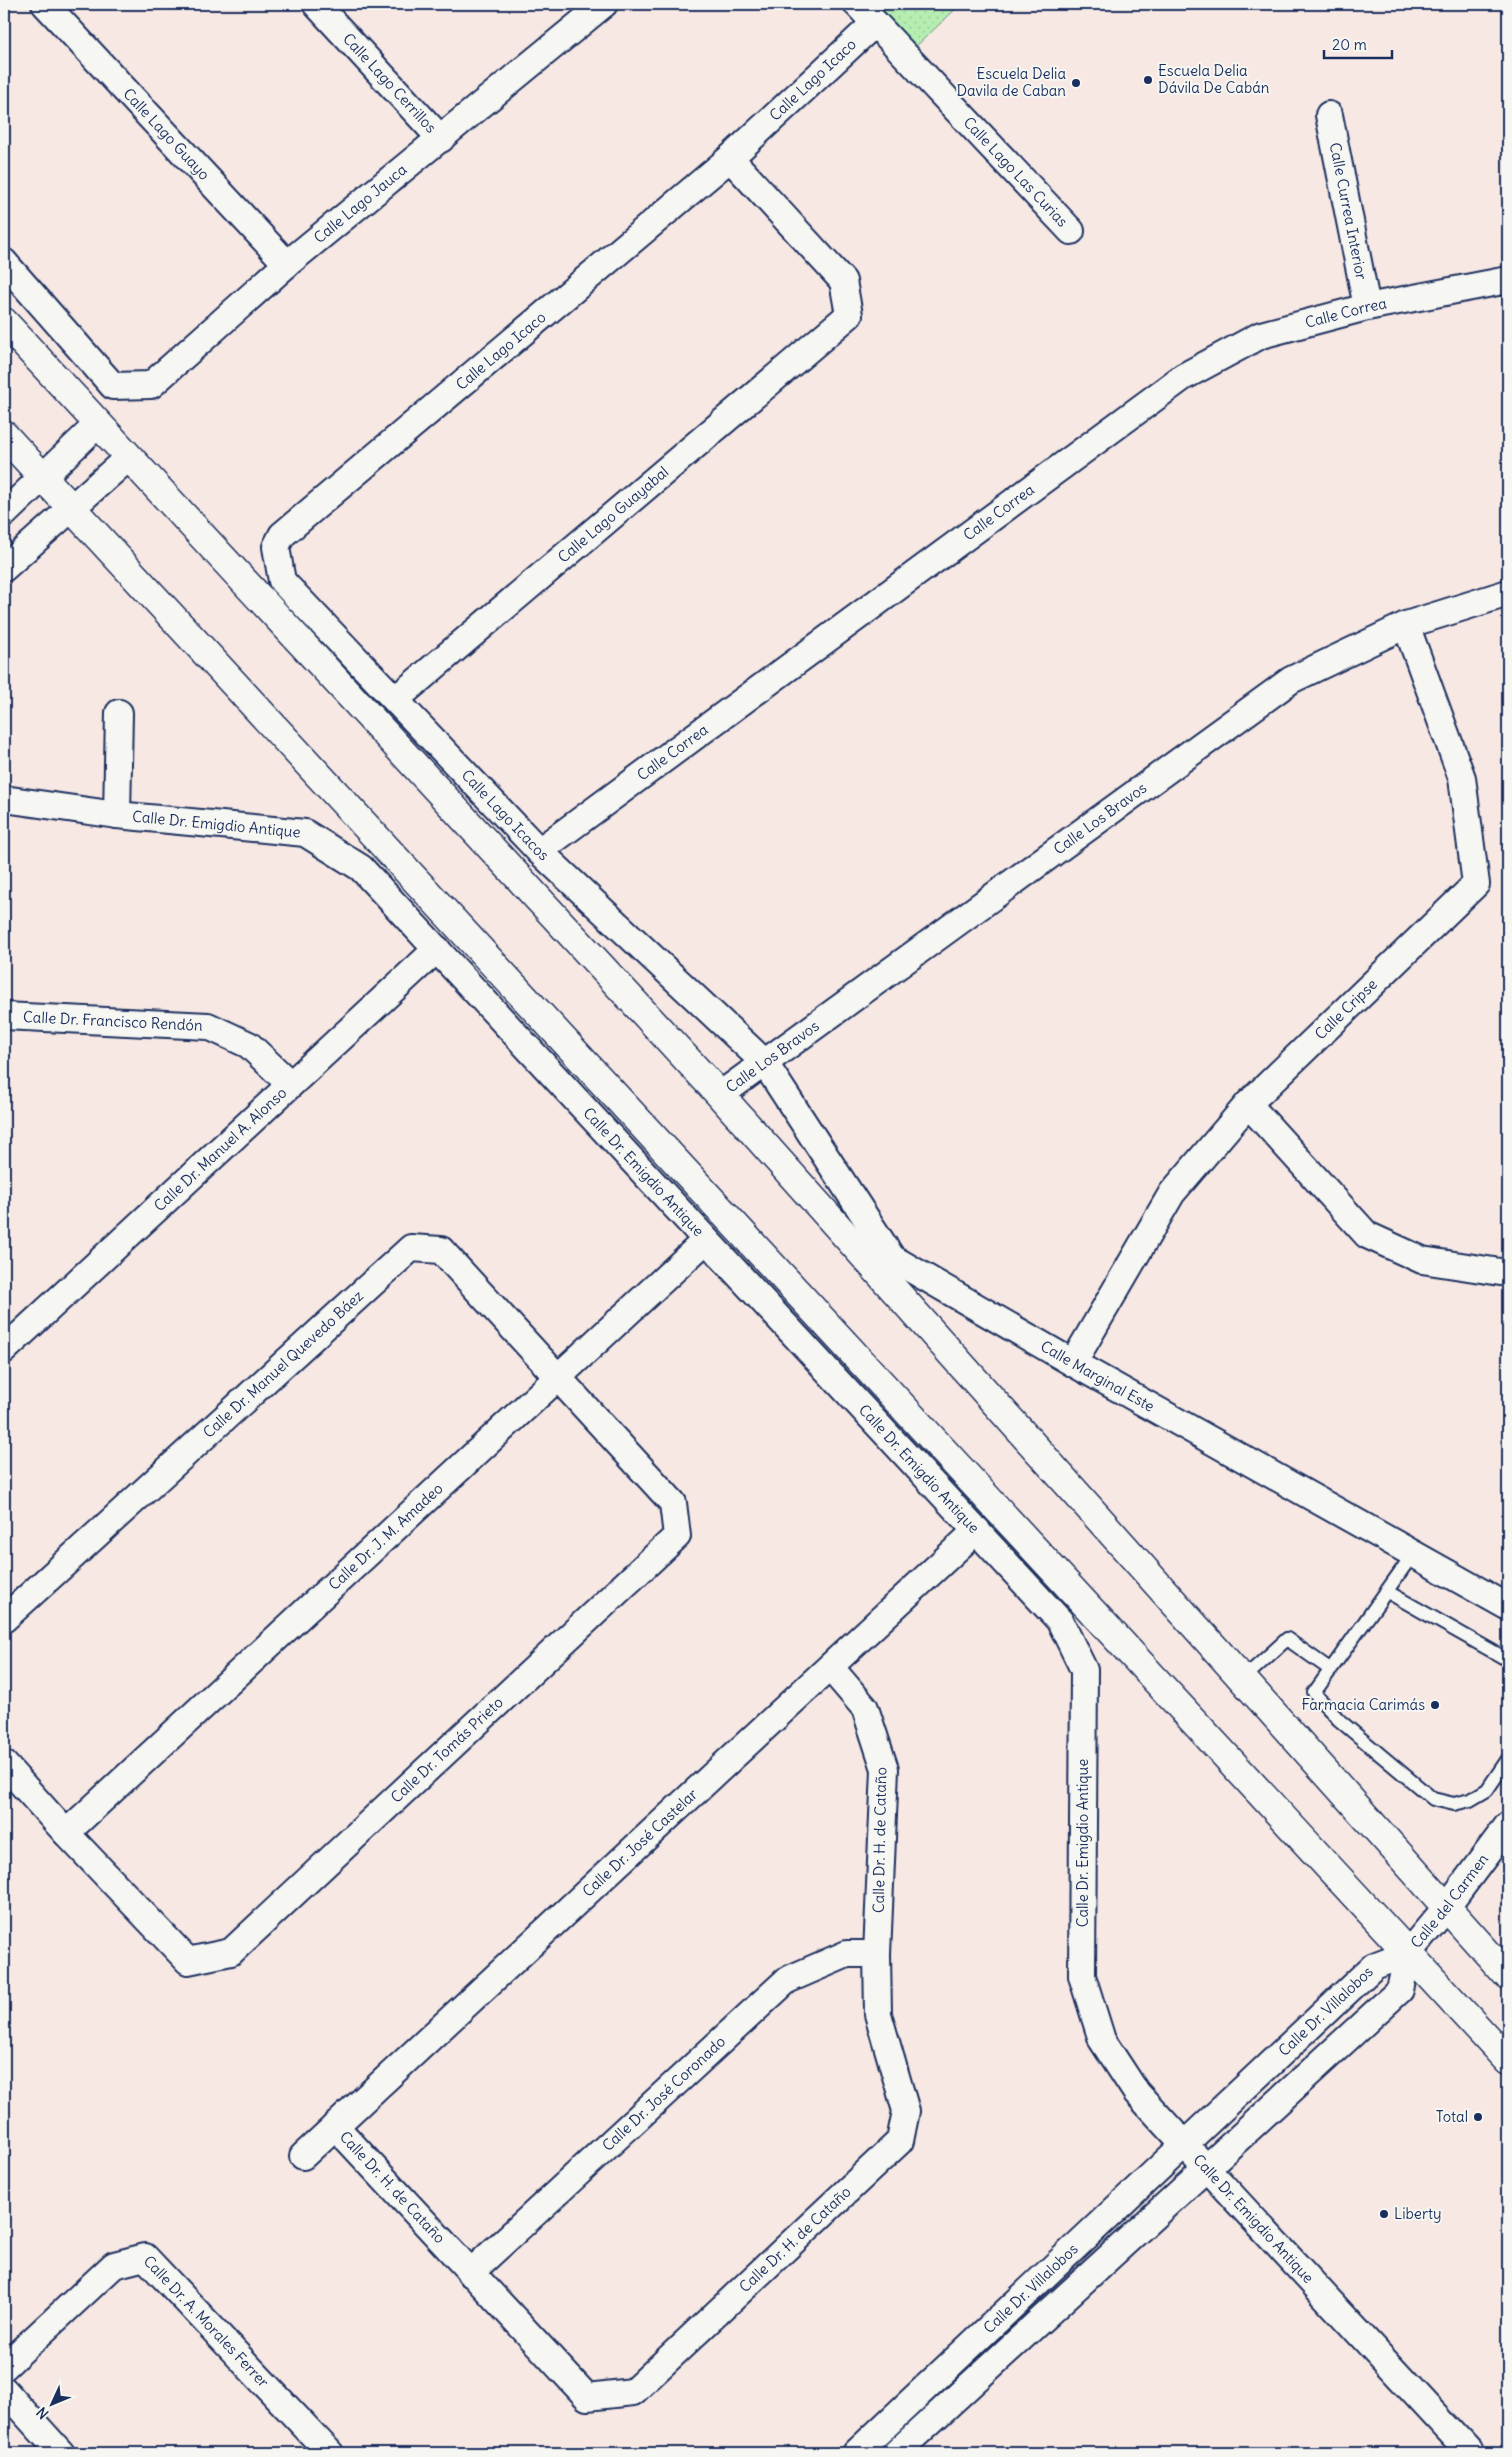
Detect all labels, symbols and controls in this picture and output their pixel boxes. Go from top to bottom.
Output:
scale bar [1324,28,1392,60]
street label: Calle Lago Cerrillos [339,29,441,137]
street label: Calle Lago Icaco [765,35,860,125]
text: 20 m [1332,35,1367,54]
place label: Escuela Delia Dávila De Cabán [1158,61,1270,97]
place label: Escuela Delia Davila de Caban [956,64,1066,100]
marker: Escuela Delia Dávila De Cabán [1142,74,1154,86]
marker: Escuela Delia Davila de Caban [1070,77,1082,89]
street label: Calle Lago Guayo [119,84,214,184]
street label: Calle Lago Las Curias [959,113,1072,231]
street label: Calle Currea Interior [1326,141,1371,281]
street label: Calle Lago Jauca [310,160,411,247]
street label: Calle Correa [1303,293,1389,332]
street label: Calle Lago Icaco [452,307,550,394]
street label: Calle Lago Guayabal [554,462,672,567]
street label: Calle Correa [959,480,1038,544]
street label: Calle Correa [633,720,712,785]
street label: Calle Lago Icacos [458,765,553,865]
street label: Calle Los Bravos [1050,778,1150,858]
street label: Calle Dr. Emigdio Antique [131,807,301,842]
street label: Calle Cripse [1310,975,1381,1043]
street label: Calle Dr. Francisco Rendón [23,1007,203,1035]
street label: Calle Los Bravos [722,1016,823,1097]
street label: Calle Dr. Manuel A. Alonso [150,1083,290,1215]
street label: Calle Dr. Emigdio Antique [579,1103,708,1240]
street label: Calle Dr. Manuel Quevedo Báez [199,1286,367,1442]
street label: Calle Marginal Este [1037,1336,1158,1416]
street label: Calle Dr. Emigdio Antique [855,1400,984,1537]
street label: Calle Dr. J. M. Amadeo [324,1479,447,1594]
street label: Calle Dr. Tomás Prieto [387,1693,507,1807]
place label: Farmacia Carimás [1301,1695,1425,1714]
marker: Farmacia Carimás [1429,1699,1441,1711]
street label: Calle Dr. Emigdio Antique [1073,1759,1092,1927]
street label: Calle Dr. H. de Cataño [869,1767,890,1913]
street label: Calle Dr. José Castelar [578,1785,701,1901]
street label: Calle del Carmen [1406,1850,1492,1952]
street label: Calle Dr. Villalobos [1274,1962,1377,2060]
street label: Calle Dr. José Coronado [598,2032,729,2155]
place label: Total [1436,2107,1468,2126]
marker: Total [1472,2111,1484,2123]
street label: Calle Dr. H. de Cataño [336,2127,449,2247]
street label: Calle Dr. Emigdio Antique [1189,2150,1318,2287]
street label: Calle Dr. H. de Cataño [735,2182,855,2296]
place label: Liberty [1394,2204,1442,2223]
marker: Liberty [1378,2208,1390,2220]
street label: Calle Dr. Villalobos [979,2239,1082,2337]
street label: Calle Dr. A. Morales Ferrer [140,2251,273,2391]
north arrow [28,2380,78,2430]
text: N [33,2403,52,2423]

